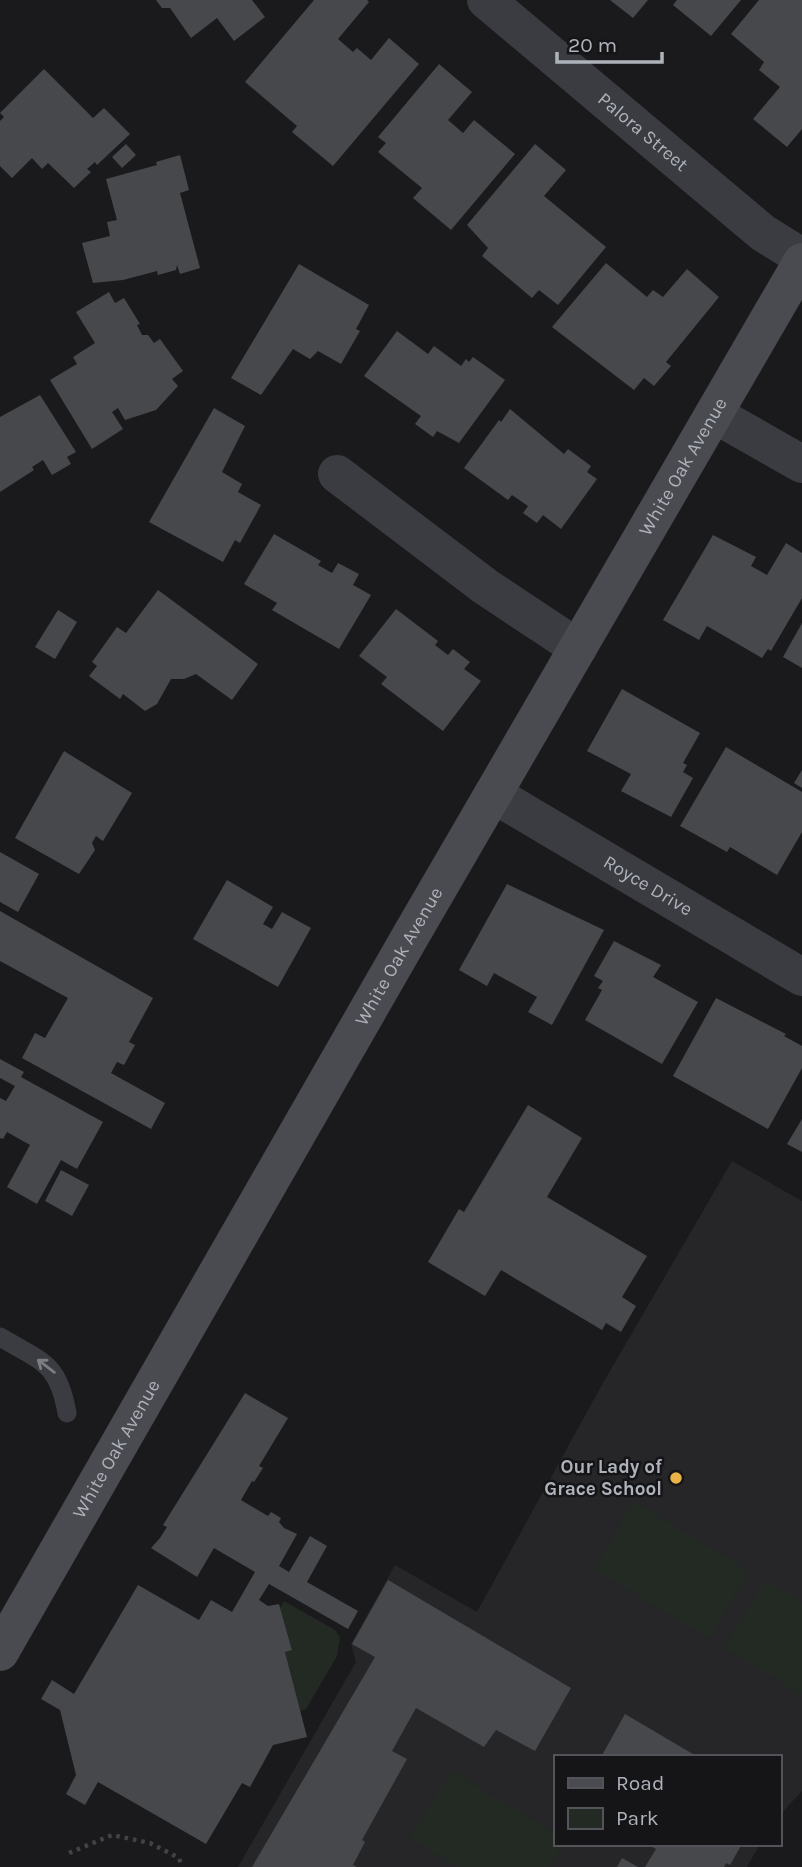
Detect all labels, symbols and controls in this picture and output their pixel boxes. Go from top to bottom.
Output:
scale bar [557,21,662,65]
text: 20 m [568,33,617,57]
street label: Palora Street [593,88,692,176]
street label: White Oak Avenue [634,394,732,540]
street label: Royce Drive [600,851,696,921]
street label: White Oak Avenue [350,883,447,1029]
one-way arrow [36,1359,55,1374]
street label: White Oak Avenue [68,1376,165,1522]
place label: Our Lady of Grace School [544,1456,663,1500]
marker: Our Lady of Grace School [668,1470,684,1486]
legend [554,1755,781,1846]
text: Road [616,1771,664,1795]
text: Park [616,1806,659,1830]

